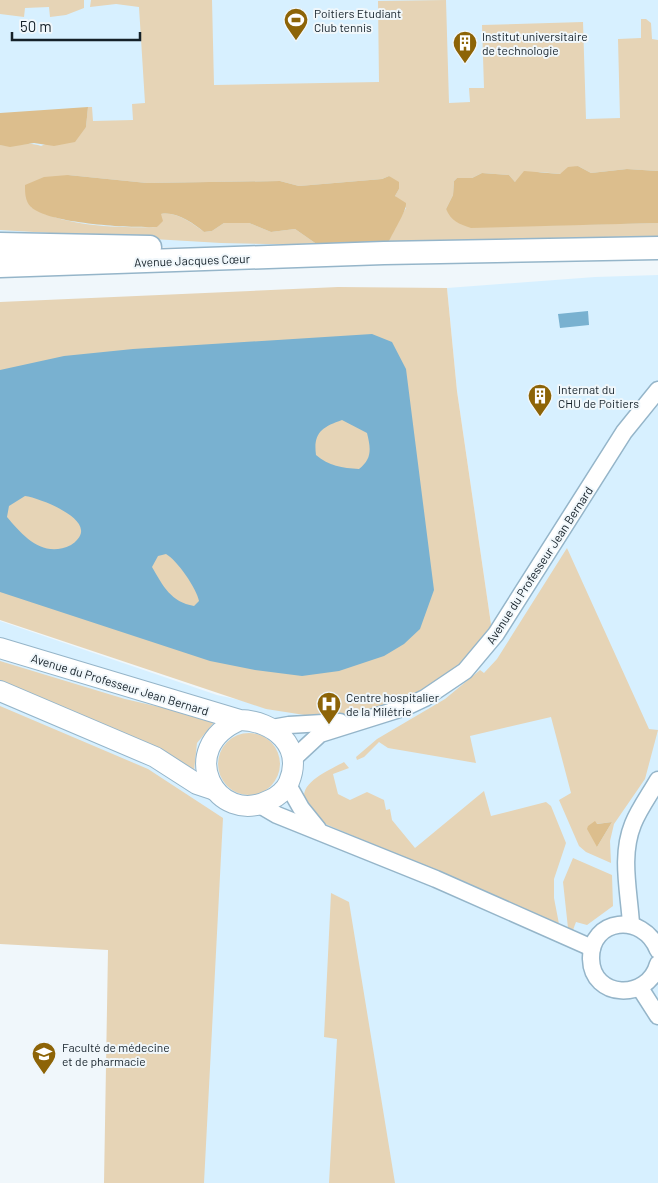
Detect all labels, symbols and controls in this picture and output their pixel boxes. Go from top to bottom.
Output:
place label: Poitiers Etudiant Club tennis [314,6,401,34]
sports icon: Poitiers Etudiant Club tennis [283,7,309,41]
scale bar [12,10,140,42]
text: 50 m [20,17,52,35]
place label: Institut universitaire de technologie [482,29,588,57]
building icon: Institut universitaire de technologie [452,30,478,64]
street label: Avenue Jacques Cœur [134,251,251,269]
place label: Internat du CHU de Poitiers [558,382,639,410]
building icon: Internat du CHU de Poitiers [527,383,553,417]
street label: Avenue du Professeur Jean Bernard [483,484,595,646]
street label: Avenue du Professeur Jean Bernard [30,650,210,718]
place label: Centre hospitalier de la Milétrie [346,690,440,718]
hospital icon: Centre hospitalier de la Milétrie [316,691,342,725]
place label: Faculté de médecine et de pharmacie [62,1040,170,1068]
school or university icon: Faculté de médecine et de pharmacie [31,1041,57,1075]

